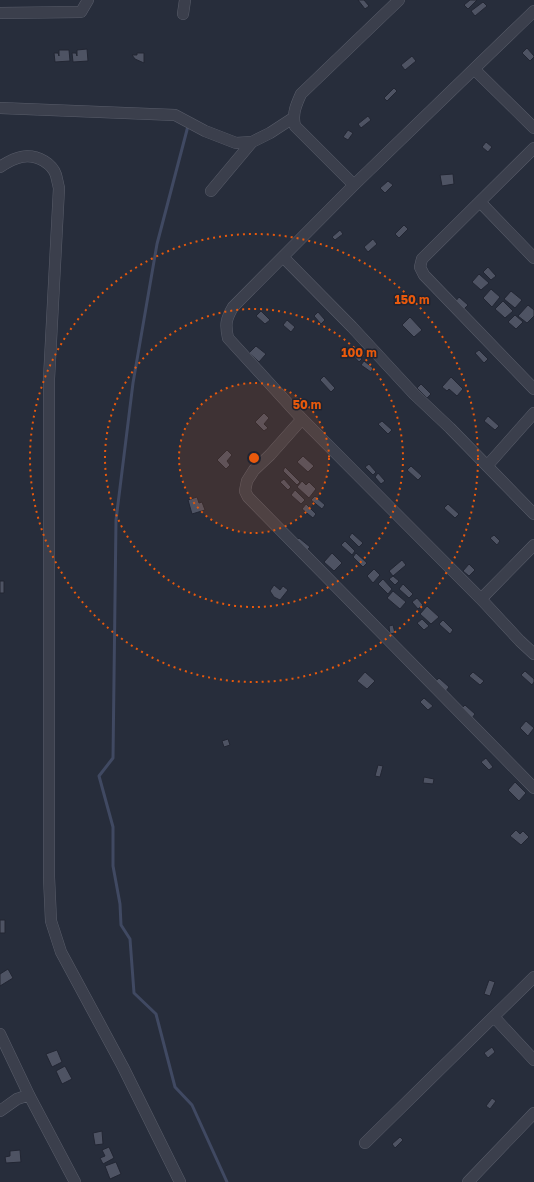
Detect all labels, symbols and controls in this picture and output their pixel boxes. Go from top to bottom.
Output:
text: 150 m [395,292,429,307]
text: 100 m [341,345,377,360]
text: 50 m [293,397,321,412]
centre of rings [247,451,261,465]

